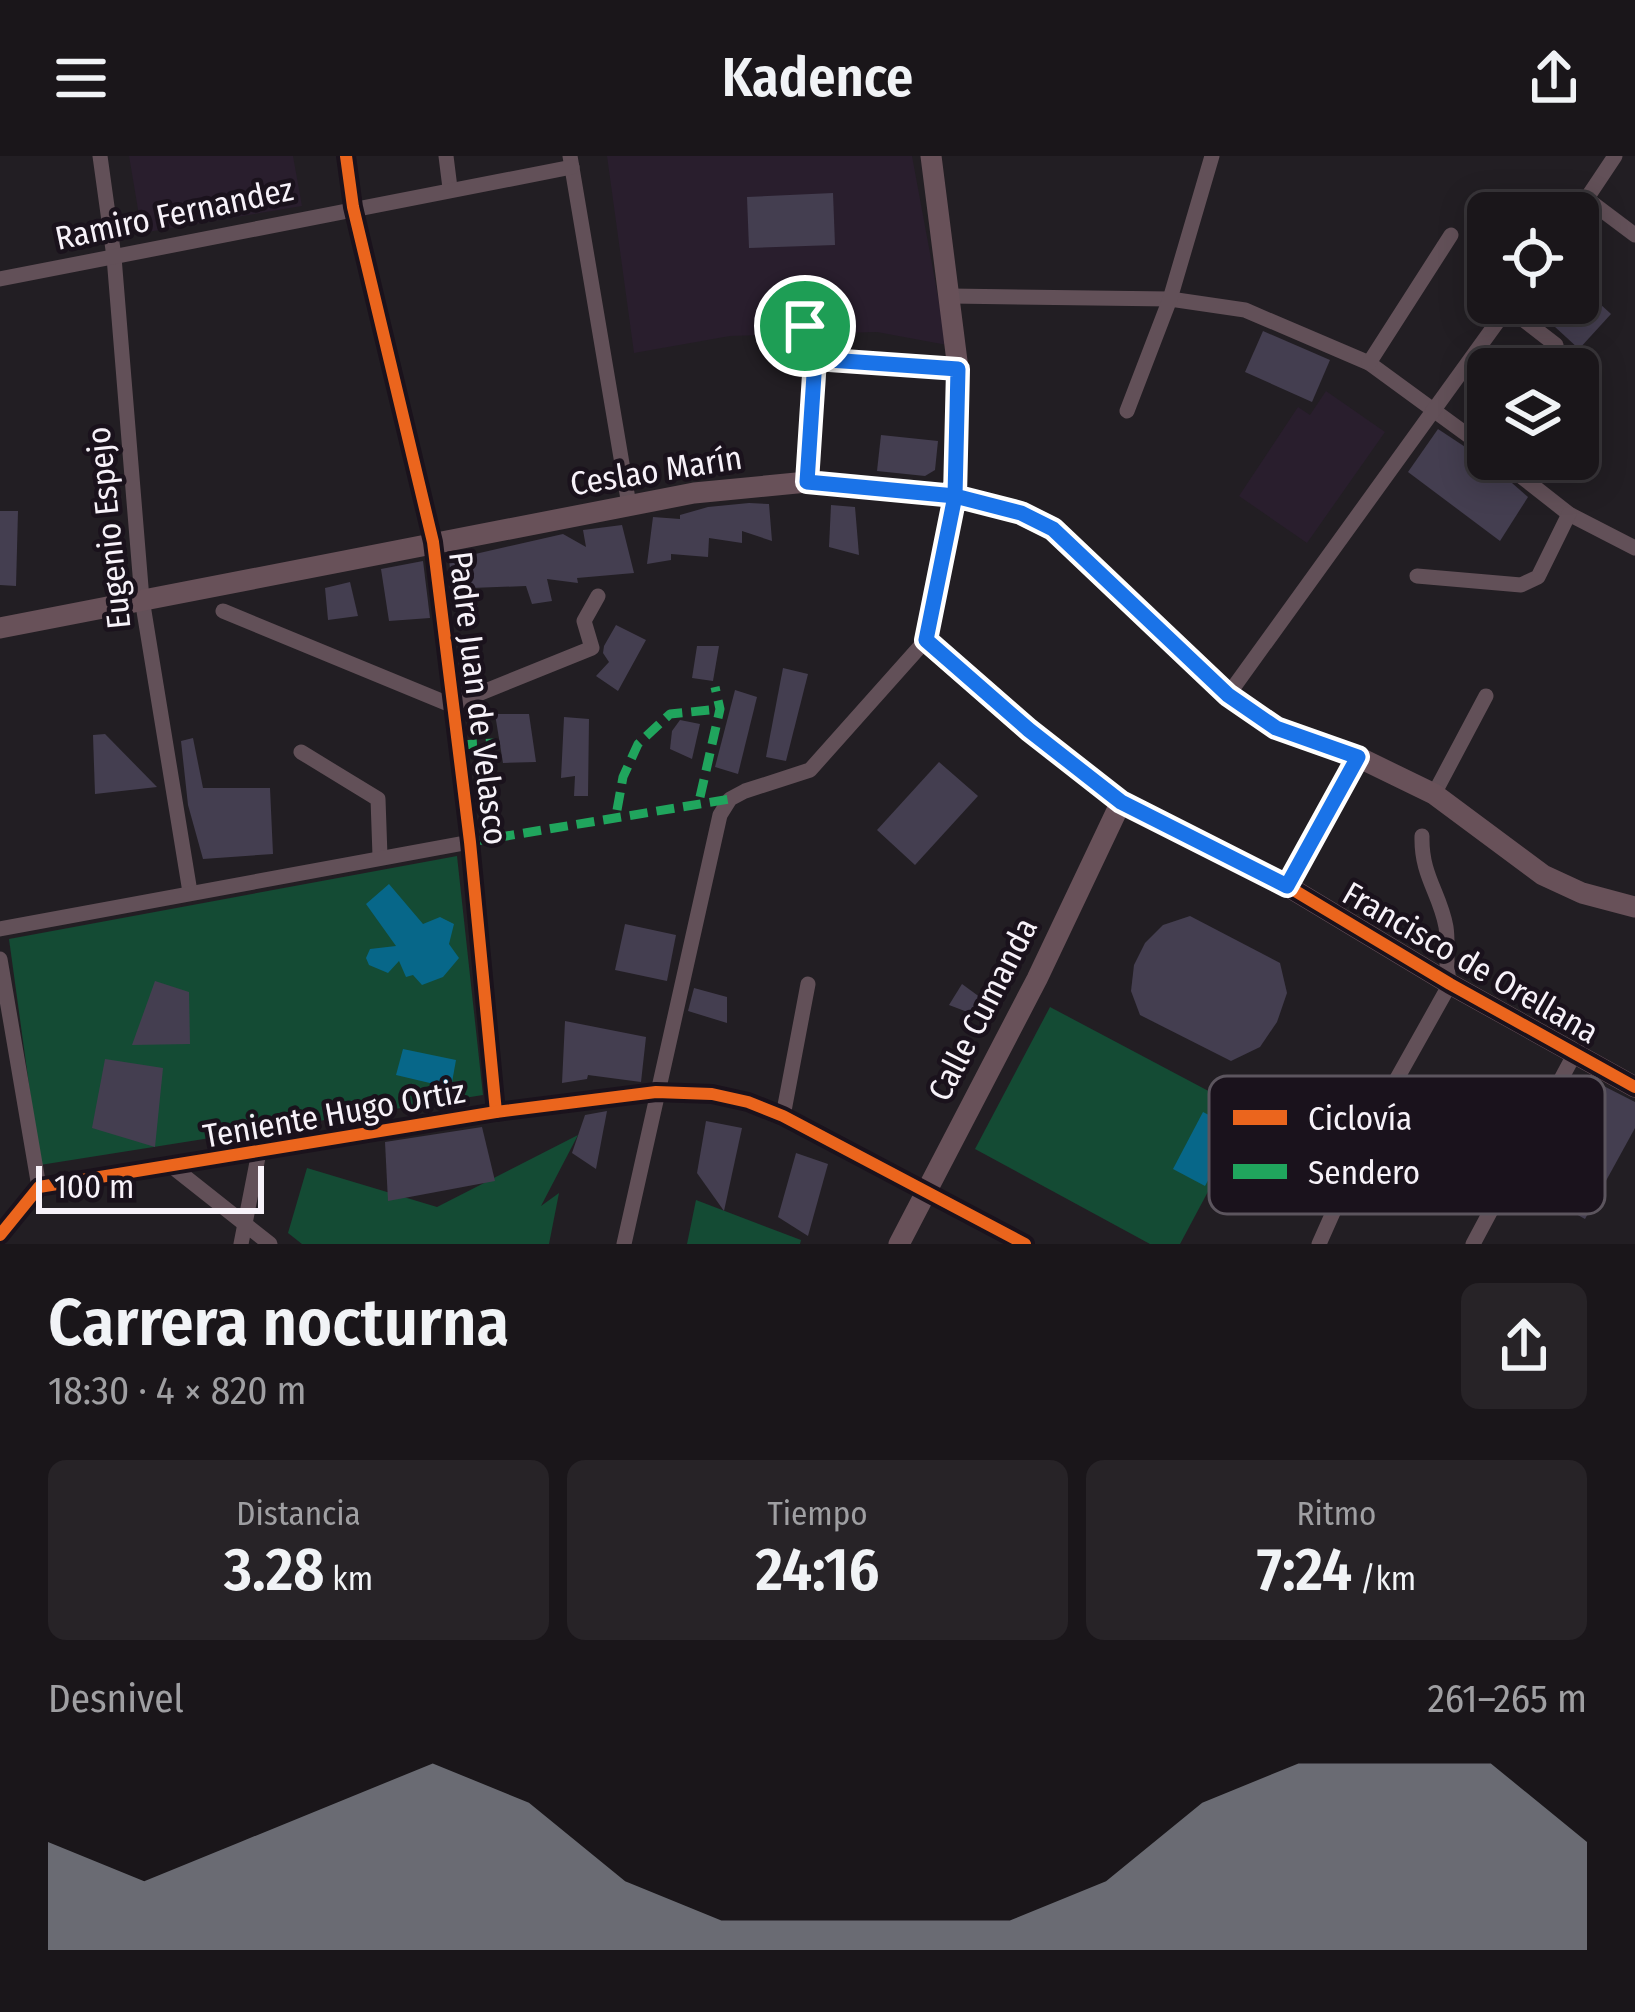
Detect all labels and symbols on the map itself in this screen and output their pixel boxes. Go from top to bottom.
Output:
street label: Ramiro Fernandez [52,169,297,259]
pin [754,275,856,377]
street label: Eugenio Espejo [78,425,140,631]
street label: Ceslao Marín [568,438,745,504]
street label: Padre Juan de Velasco [440,549,516,847]
street label: Francisco de Orellana [1335,873,1606,1052]
street label: Calle Cumanda [920,911,1046,1108]
street label: Teniente Hugo Ortiz [200,1071,468,1157]
legend [1209,1076,1605,1214]
text: Ciclovía [1308,1099,1412,1139]
text: Sendero [1308,1153,1420,1193]
scale bar [36,1160,264,1213]

